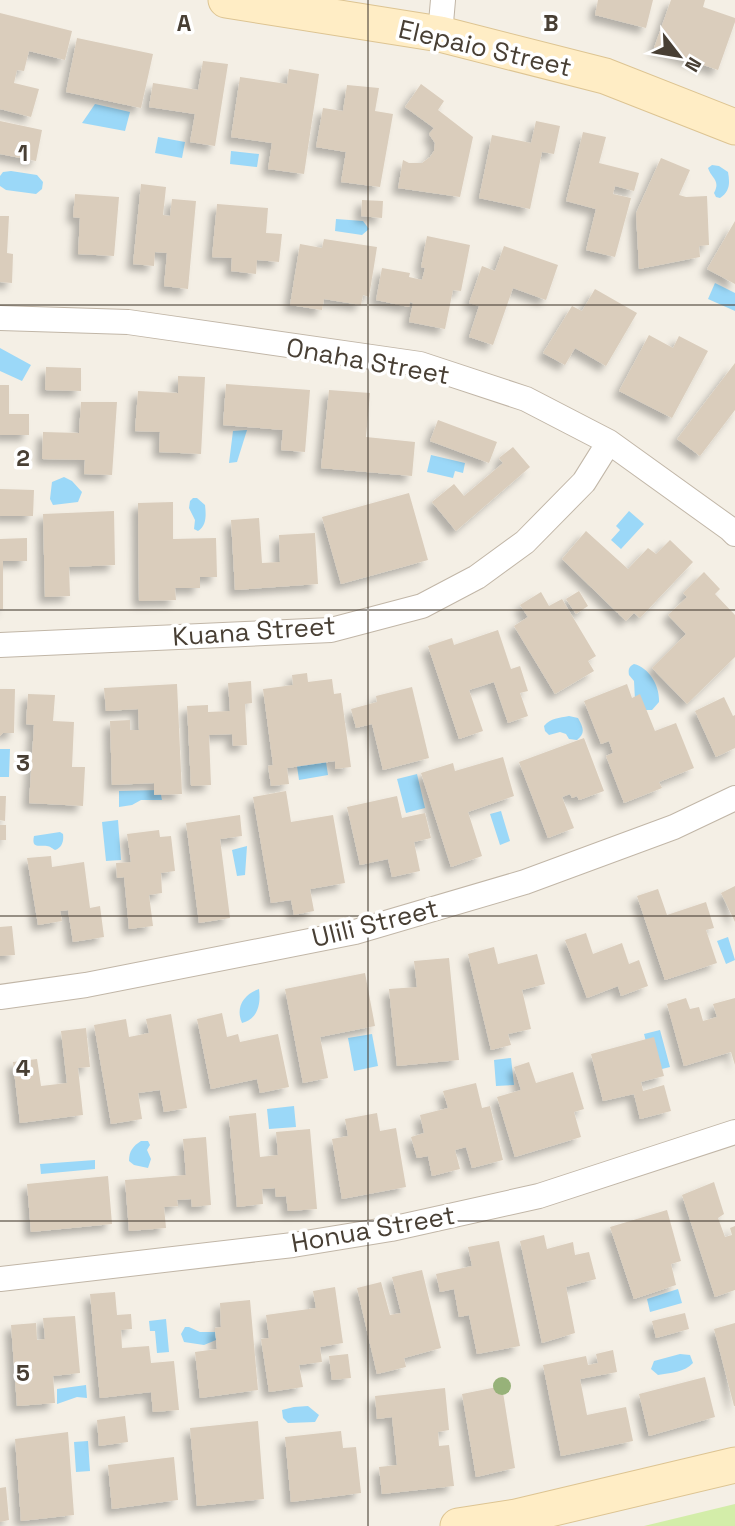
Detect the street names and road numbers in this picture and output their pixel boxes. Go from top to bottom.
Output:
street label: Elepaio Street [395,12,575,84]
street label: Onaha Street [284,330,452,392]
street label: Kuana Street [171,608,337,654]
street label: Ulili Street [308,891,442,955]
street label: Honua Street [288,1198,458,1260]

